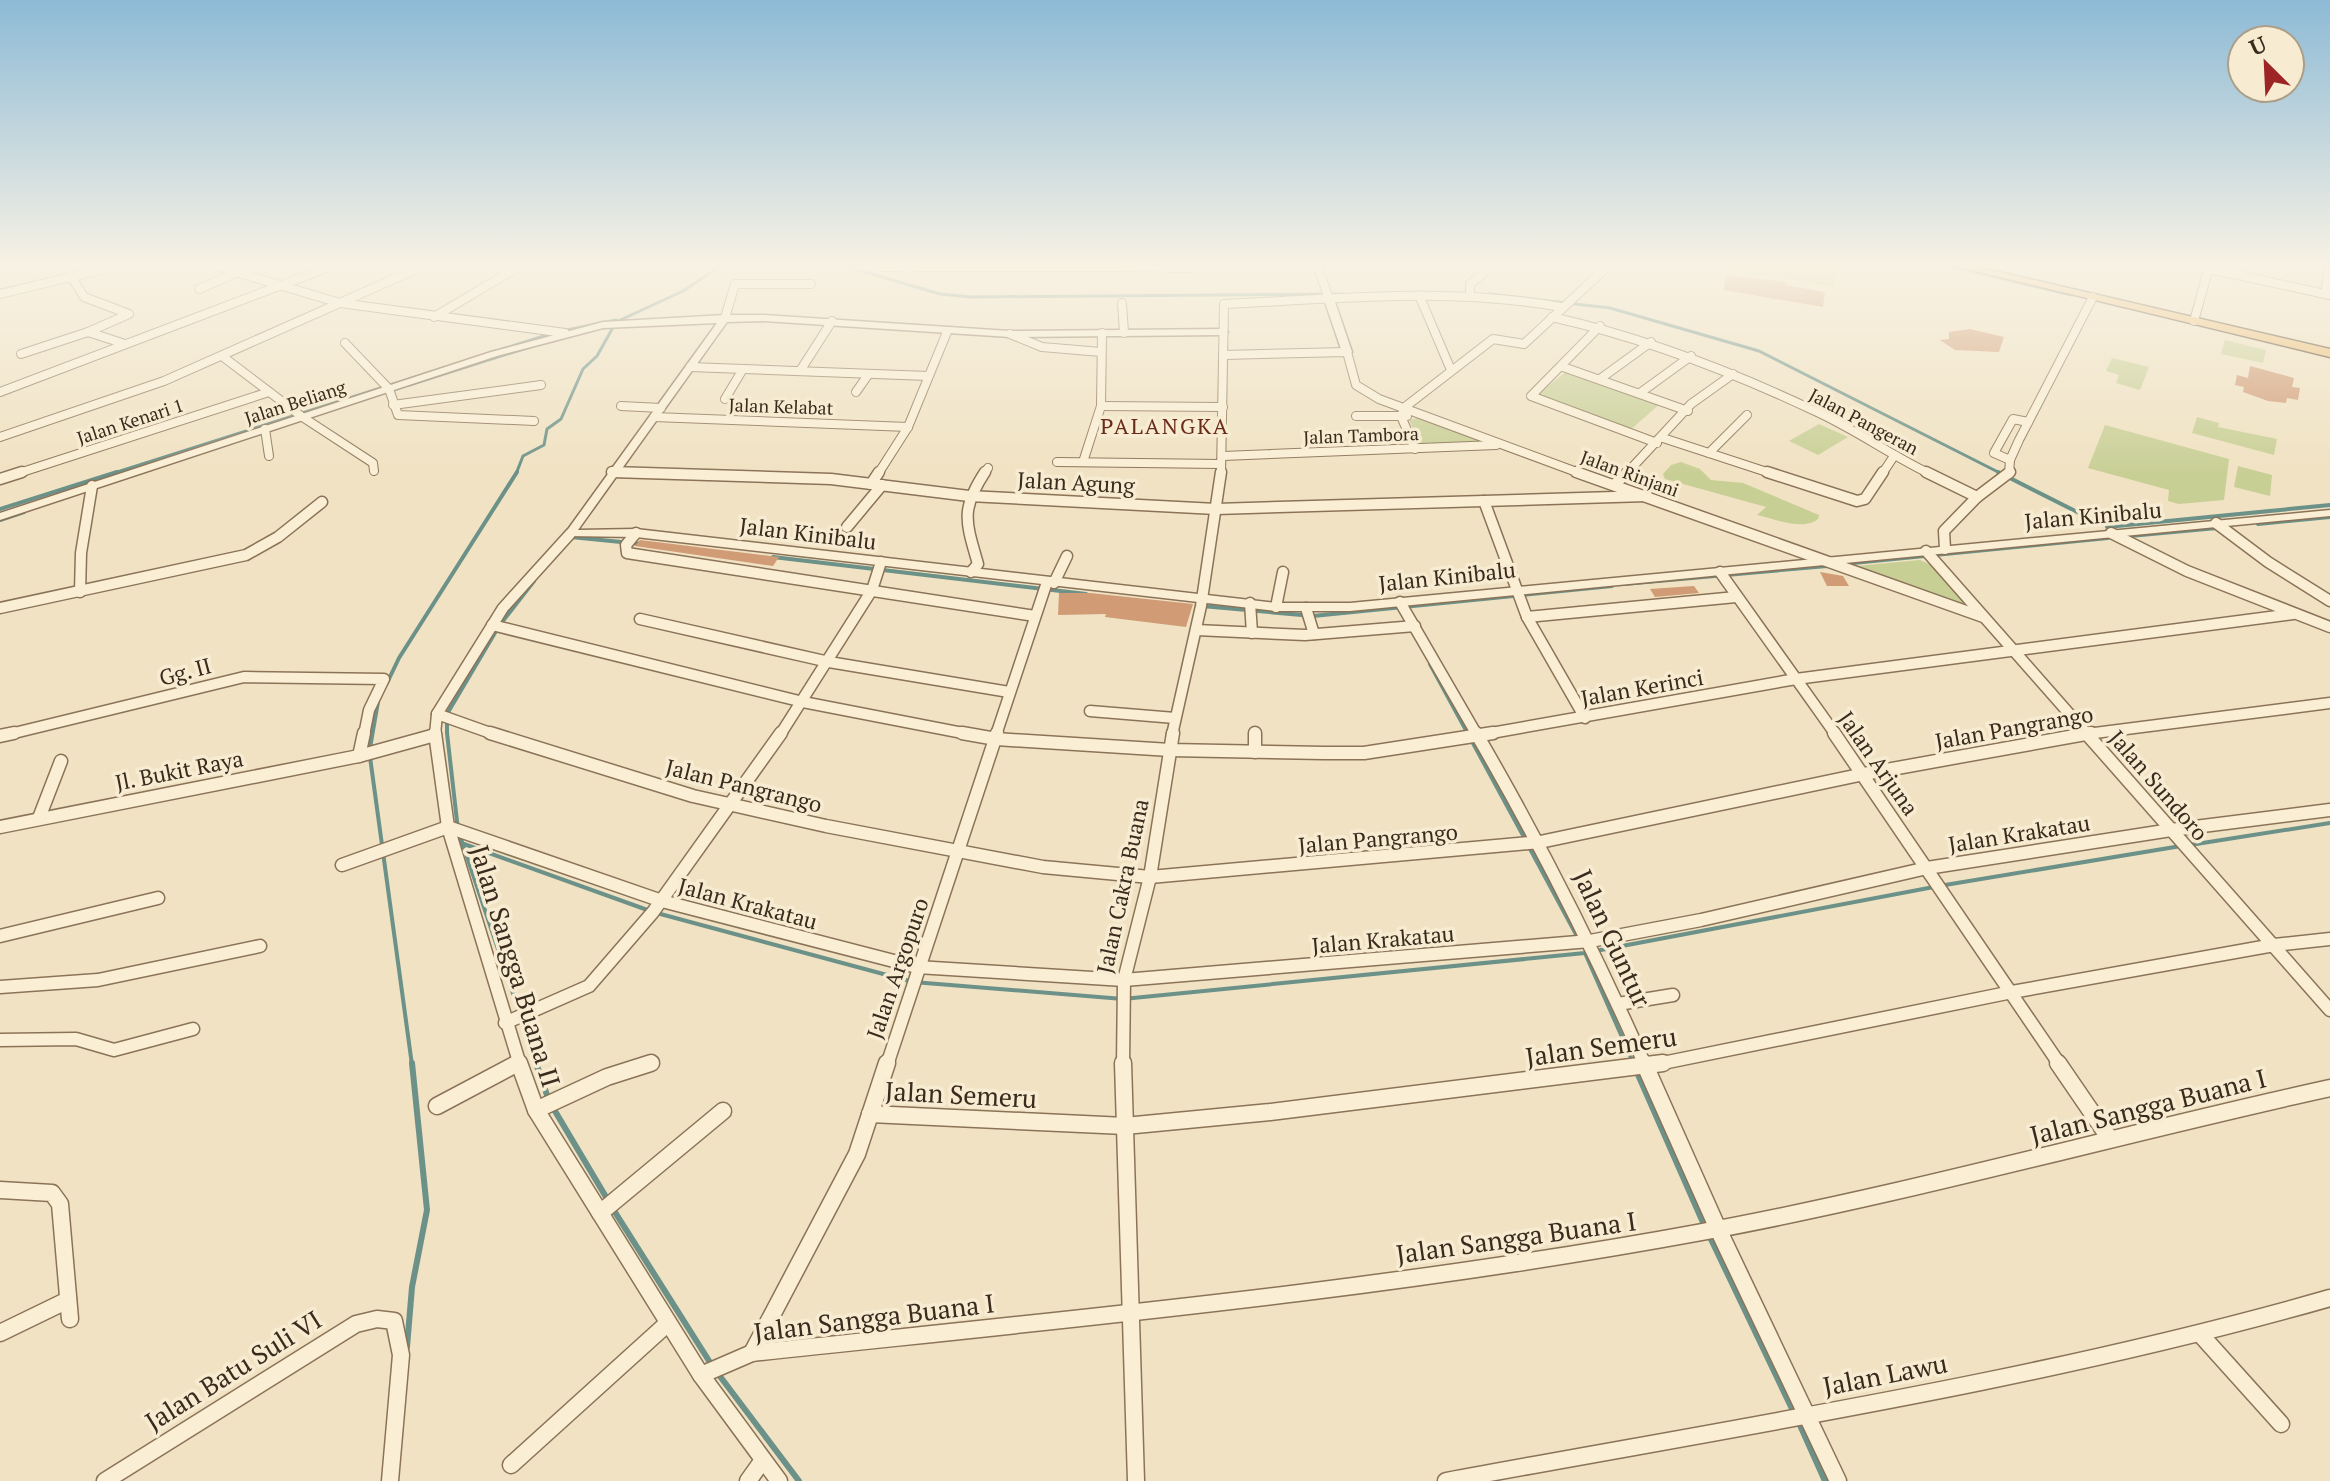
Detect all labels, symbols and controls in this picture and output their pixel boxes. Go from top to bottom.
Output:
north arrow [2226,24,2306,104]
text: U [2245,29,2271,62]
street label: Jalan Beliang [241,374,349,430]
street label: Jalan Pangeran [1805,382,1923,460]
street label: Jalan Kenari 1 [74,392,186,450]
street label: Jalan Kelabat [728,392,834,420]
district label: PALANGKA [1100,411,1230,440]
street label: Jalan Tambora [1303,421,1419,449]
street label: Jalan Rinjani [1578,444,1682,502]
street label: Jalan Agung [1017,464,1136,500]
street label: Jalan Kinibalu [2023,495,2163,535]
street label: Jalan Kinibalu [738,510,878,556]
street label: Jalan Kinibalu [1377,554,1517,598]
street label: Gg. II [156,650,214,692]
street label: Jalan Kerinci [1578,662,1706,712]
street label: Jalan Pangrango [1933,699,2095,755]
street label: Jalan Arjuna [1832,705,1926,821]
street label: Jalan Sundoro [2103,724,2215,846]
street label: Jl. Bukit Raya [113,743,245,797]
street label: Jalan Pangrango [663,752,825,818]
street label: Jalan Cakra Buana [1089,796,1155,976]
street label: Jalan Krakatau [1946,807,2092,858]
street label: Jalan Pangrango [1297,817,1459,859]
street label: Jalan Sangga Buana II [463,841,569,1091]
street label: Jalan Guntur [1566,864,1660,1012]
street label: Jalan Krakatau [675,871,821,936]
street label: Jalan Argopuro [859,894,935,1042]
street label: Jalan Krakatau [1311,918,1456,960]
street label: Jalan Semeru [1523,1019,1679,1073]
street label: Jalan Sangga Buana I [2026,1060,2270,1152]
street label: Jalan Semeru [884,1073,1038,1115]
street label: Jalan Sangga Buana I [1394,1203,1638,1271]
street label: Jalan Sangga Buana I [752,1285,996,1349]
street label: Jalan Batu Suli VI [138,1302,328,1438]
street label: Jalan Lawu [1820,1345,1950,1403]

